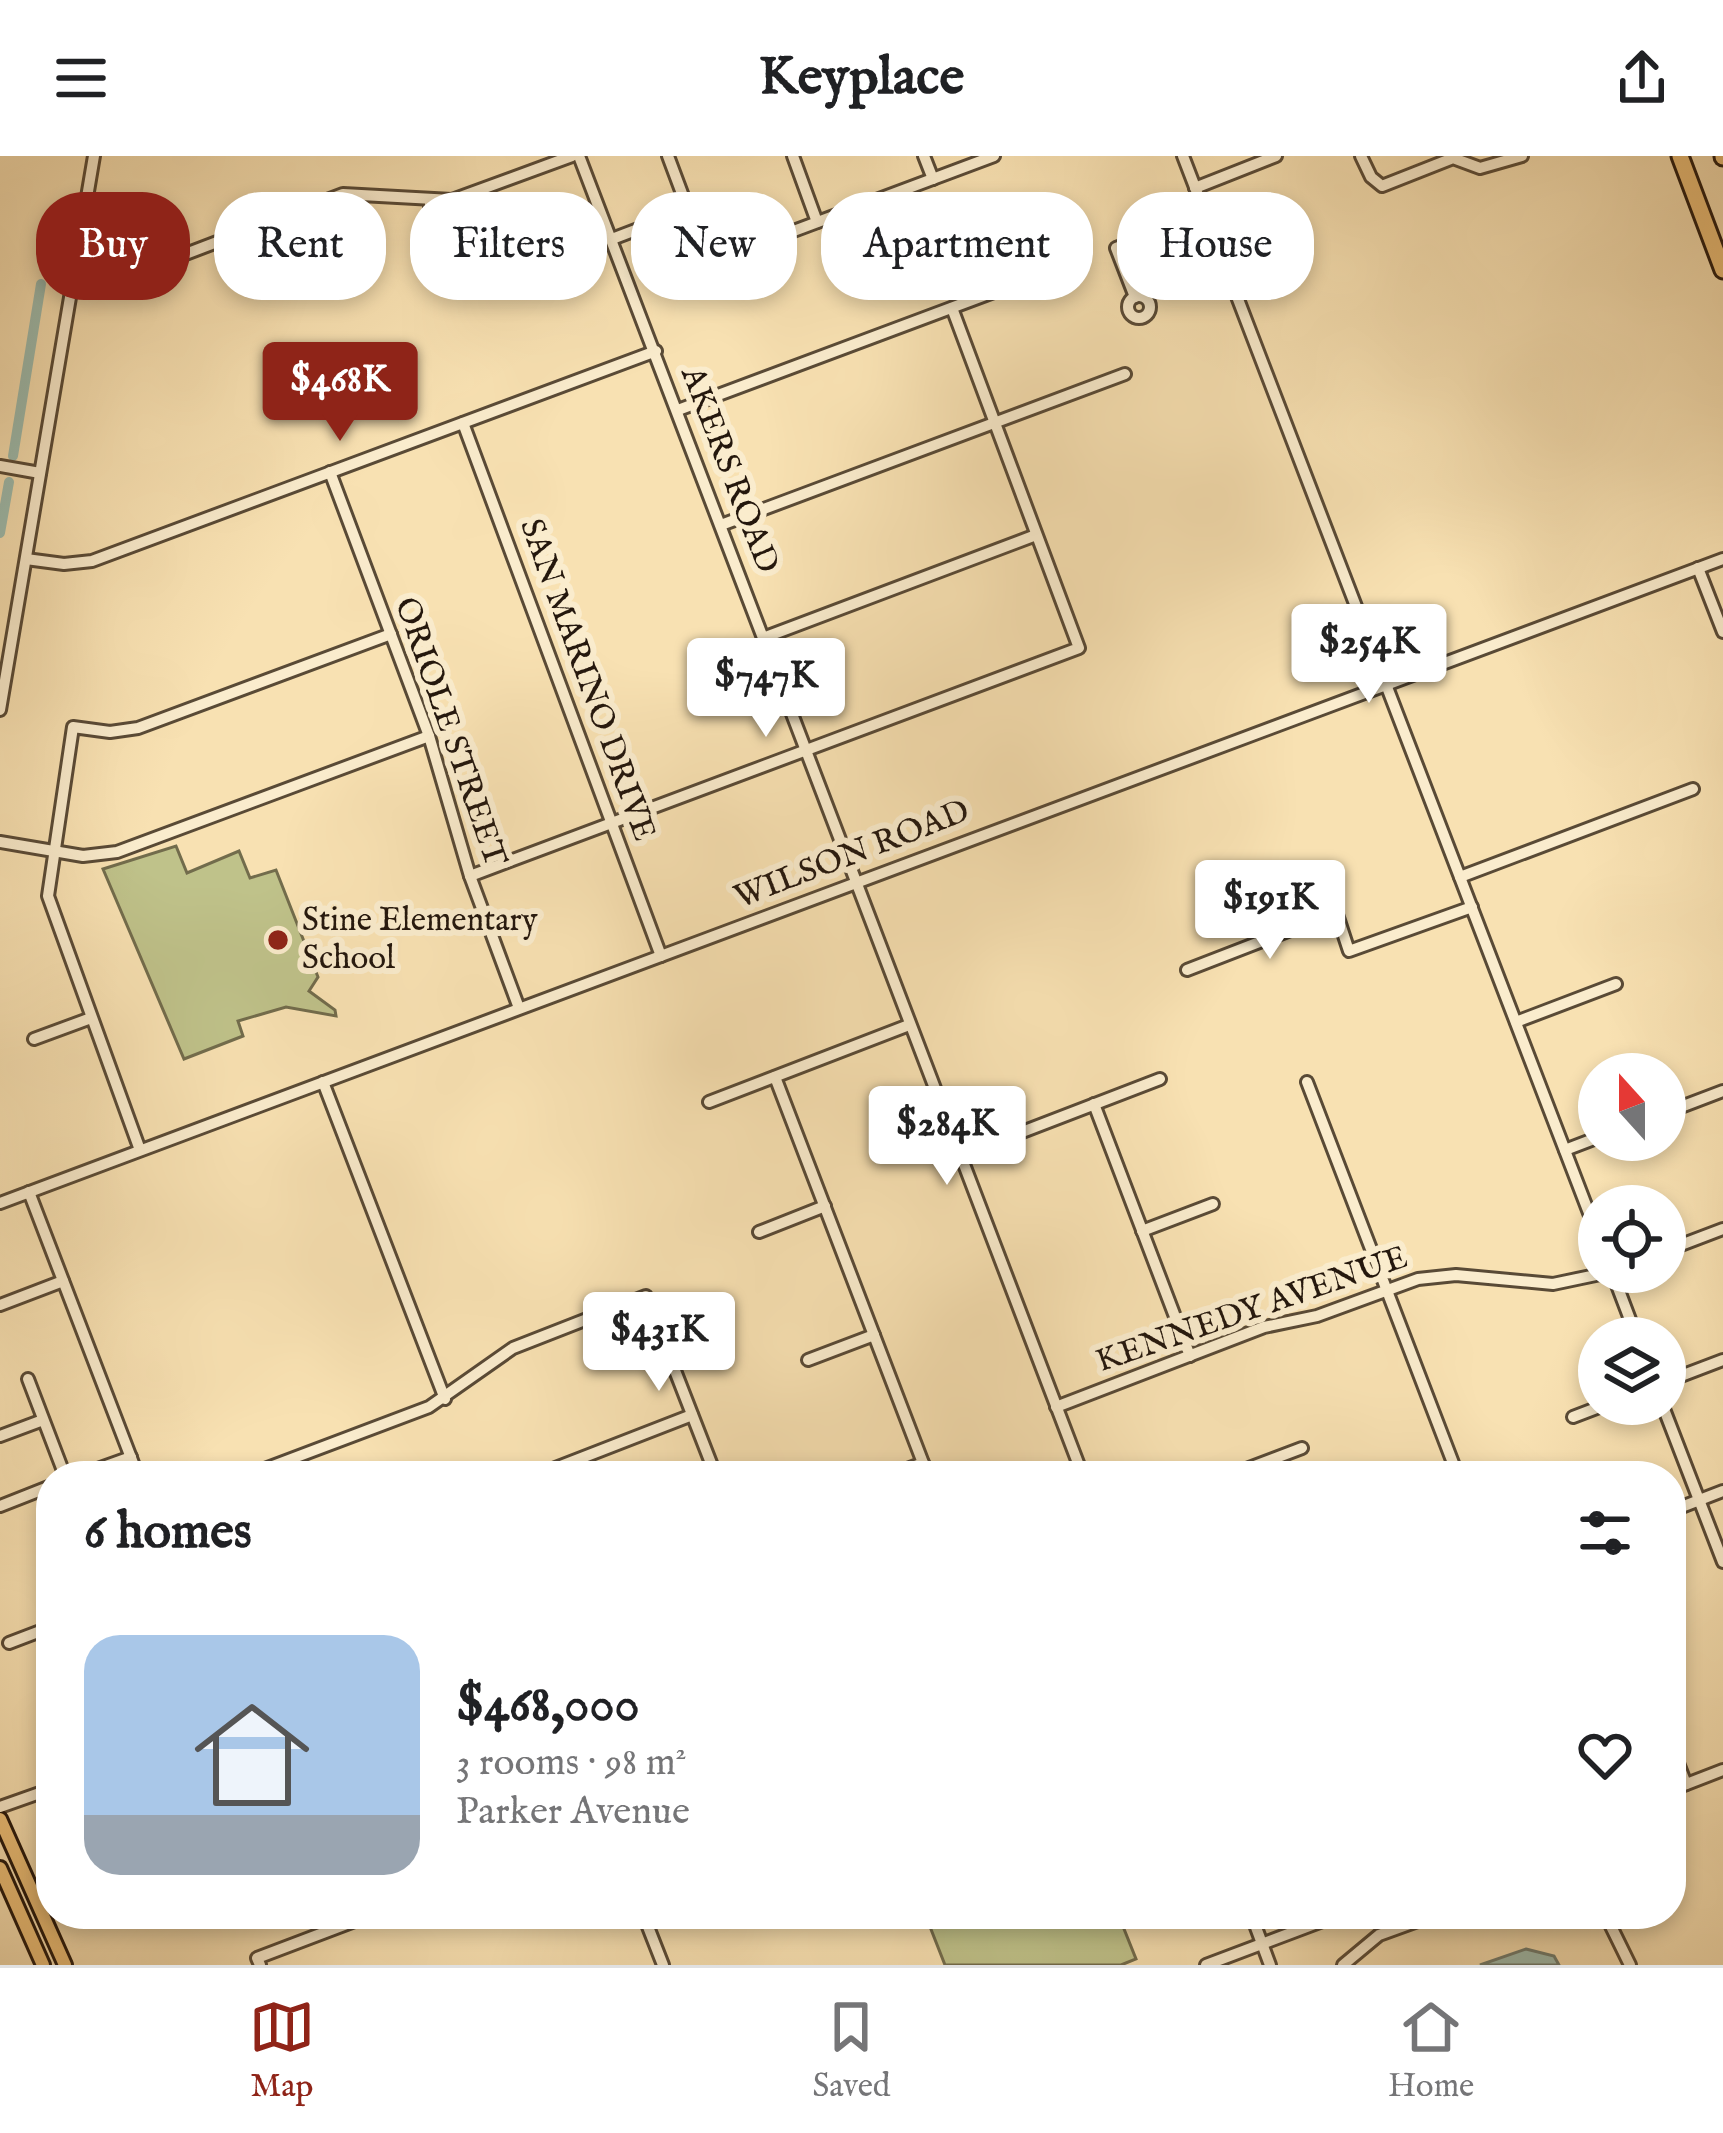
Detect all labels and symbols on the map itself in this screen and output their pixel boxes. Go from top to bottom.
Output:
pin: $468K [256,342,424,444]
street label: AKERS ROAD [670,360,788,579]
street label: SAN MARINO DRIVE [509,513,665,847]
street label: ORIOLE STREET [384,592,516,872]
pin: $254K [1285,604,1453,706]
pin: $747K [682,638,850,740]
street label: WILSON ROAD [728,791,976,919]
pin: $191K [1186,860,1354,962]
place label: Stine Elementary School [302,900,539,980]
marker: Stine Elementary School [265,927,291,953]
north arrow [1578,1053,1686,1161]
pin: $284K [863,1086,1031,1188]
street label: KENNEDY AVENUE [1091,1237,1413,1383]
pin: $431K [575,1292,743,1394]

